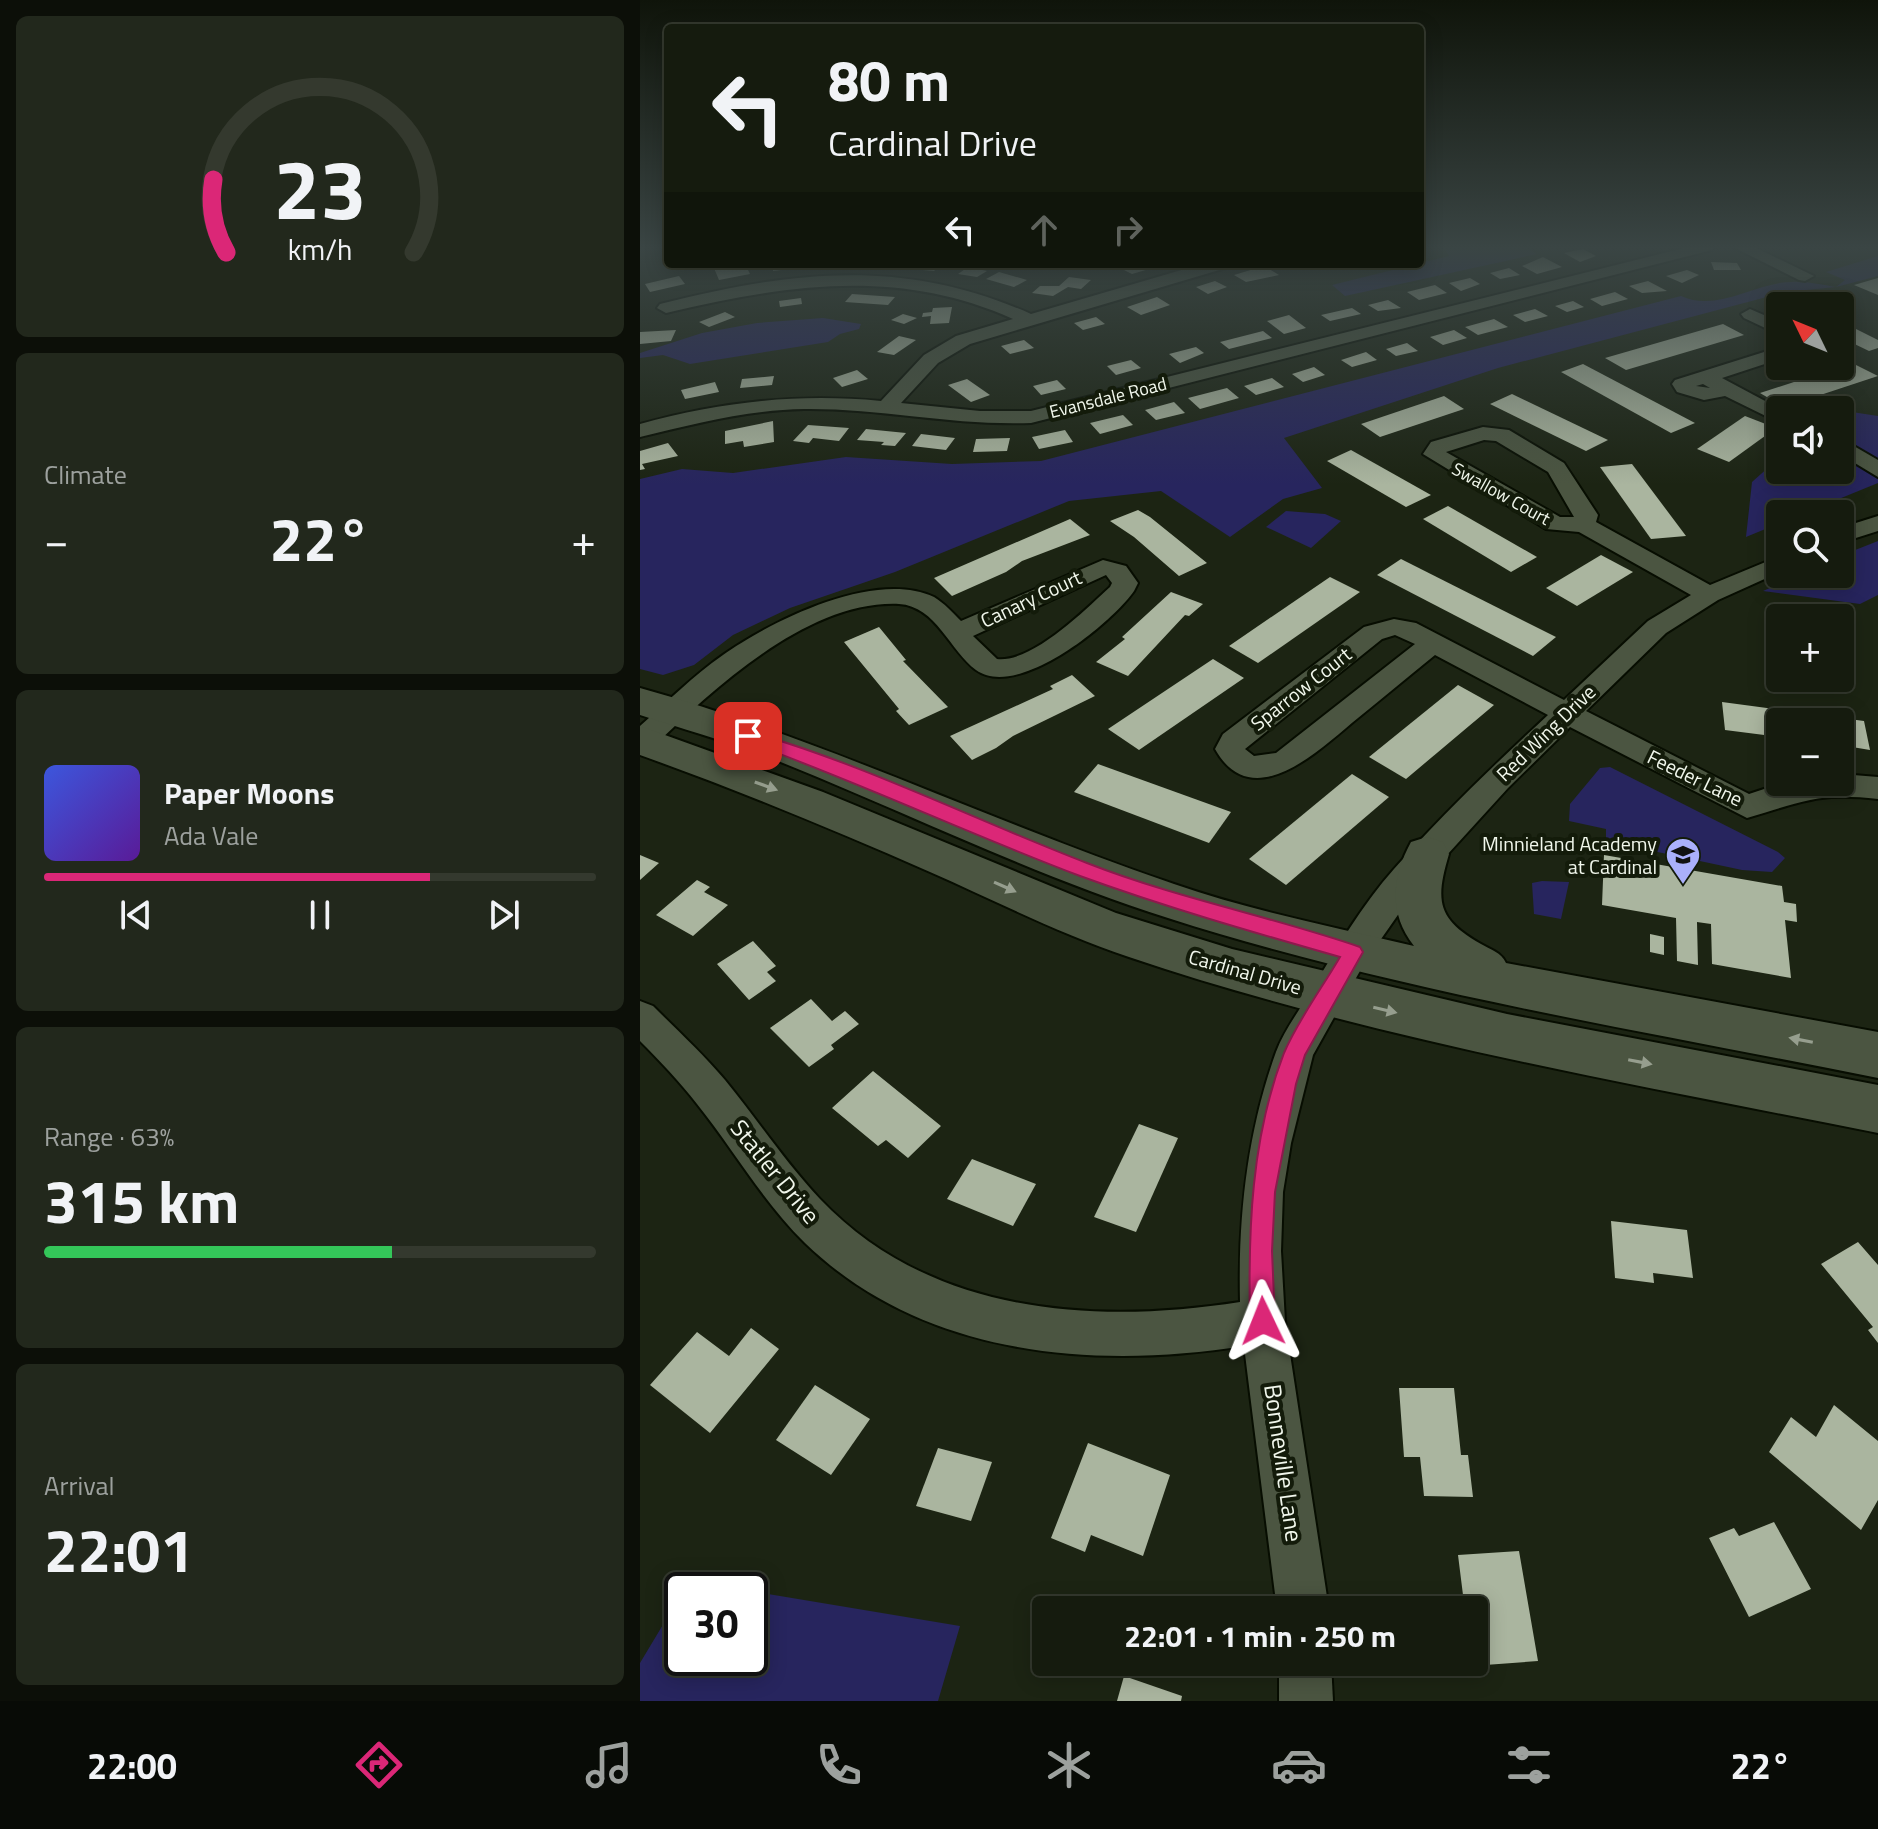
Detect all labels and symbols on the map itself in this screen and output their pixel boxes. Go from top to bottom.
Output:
north arrow [1766,292,1854,380]
street label: Evansdale Road [1046,370,1169,425]
street label: Swallow Court [1447,455,1556,532]
street label: Canary Court [975,562,1086,636]
street label: Sparrow Court [1243,639,1358,738]
street label: Red Wing Drive [1489,677,1603,788]
pin [714,702,782,770]
street label: Feeder Lane [1642,741,1748,814]
one-way arrow [754,781,778,793]
place label: Minnieland Academy at Cardinal [1482,828,1657,882]
school or university icon: Minnieland Academy at Cardinal [1664,836,1702,886]
one-way arrow [994,880,1017,894]
street label: Cardinal Drive [1185,941,1305,1002]
one-way arrow [1373,1005,1398,1017]
one-way arrow [1789,1034,1814,1046]
one-way arrow [1628,1056,1653,1069]
street label: Statler Drive [722,1111,829,1231]
position arrow [1221,1279,1305,1363]
street label: Bonneville Lane [1255,1382,1313,1544]
speed limit sign: 30 [664,1572,768,1676]

